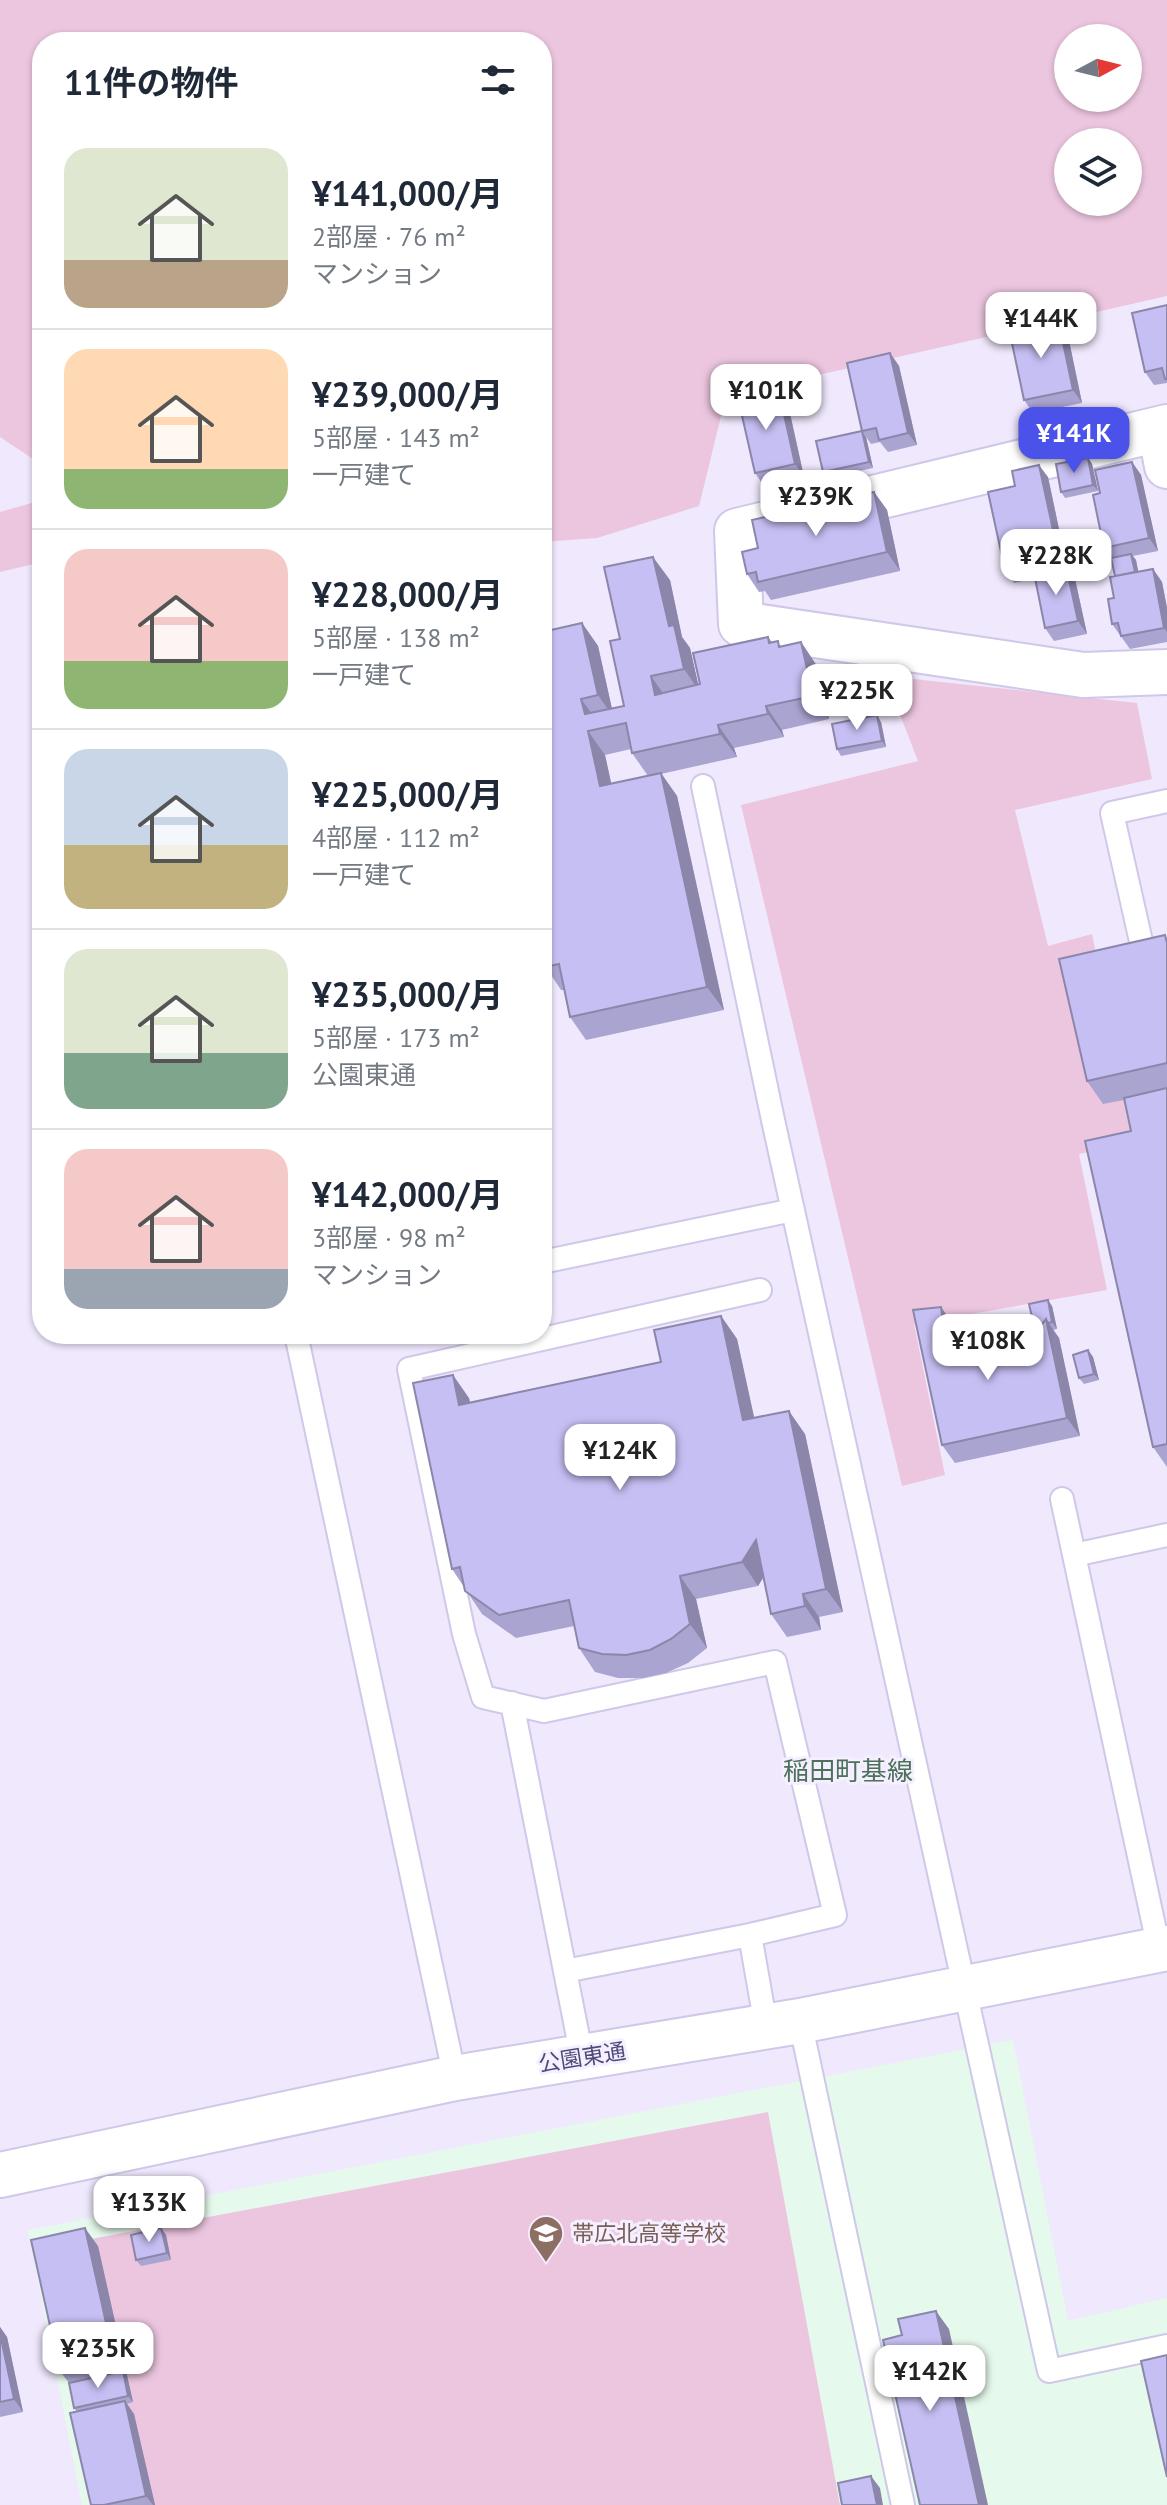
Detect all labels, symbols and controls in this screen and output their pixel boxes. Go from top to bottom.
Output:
north arrow [1054,24,1142,112]
map controls [1054,24,1142,216]
icon: filters [476,58,520,102]
text: 11件の物件 [64,60,239,104]
button: layers [1054,128,1142,216]
text: ¥141,000/月 [312,171,503,215]
icon: home [128,180,224,276]
text: 2部屋 · 76 m² [312,220,466,253]
text: マンション [312,257,442,290]
pin: ¥144K [985,292,1097,360]
text: ¥144K [1003,301,1079,334]
pin: ¥101K [710,364,822,432]
text: ¥239,000/月 [312,372,503,416]
text: ¥101K [728,373,804,406]
icon: home [128,381,224,477]
pin: ¥141K [1018,407,1130,475]
text: ¥141K [1036,416,1112,449]
text: 5部屋 · 143 m² [312,421,480,454]
text: 一戸建て [312,458,416,491]
pin: ¥239K [760,470,872,538]
text: ¥239K [778,479,854,512]
pin: ¥228K [1000,529,1112,597]
text: ¥228K [1018,538,1094,571]
text: ¥228,000/月 [312,572,503,616]
icon: home [128,581,224,677]
text: 5部屋 · 138 m² [312,621,480,654]
text: 一戸建て [312,658,416,691]
pin: ¥225K [801,664,913,732]
text: ¥225K [819,673,895,706]
text: ¥225,000/月 [312,772,503,816]
icon: home [128,781,224,877]
text: 4部屋 · 112 m² [312,821,480,854]
text: 一戸建て [312,858,416,891]
text: ¥235,000/月 [312,972,503,1016]
icon: home [128,981,224,1077]
text: 5部屋 · 173 m² [312,1021,480,1054]
text: 公園東通 [312,1058,416,1091]
text: ¥142,000/月 [312,1172,503,1216]
icon: home [128,1181,224,1277]
text: 3部屋 · 98 m² [312,1221,466,1254]
text: マンション [312,1258,442,1291]
pin: ¥108K [932,1314,1044,1382]
text: ¥108K [950,1323,1026,1356]
pin: ¥124K [564,1424,676,1492]
text: ¥124K [582,1433,658,1466]
district label: 稲田町基線 [783,1754,913,1787]
street label: 公園東通 [536,2036,628,2078]
pin: ¥133K [93,2176,205,2244]
text: ¥133K [111,2185,187,2218]
school or university icon: 帯広北高等学校 [527,2214,565,2264]
place label: 帯広北高等学校 [572,2219,726,2247]
pin: ¥235K [42,2322,154,2390]
text: ¥235K [60,2331,136,2364]
pin: ¥142K [874,2345,986,2413]
text: ¥142K [892,2354,968,2387]

